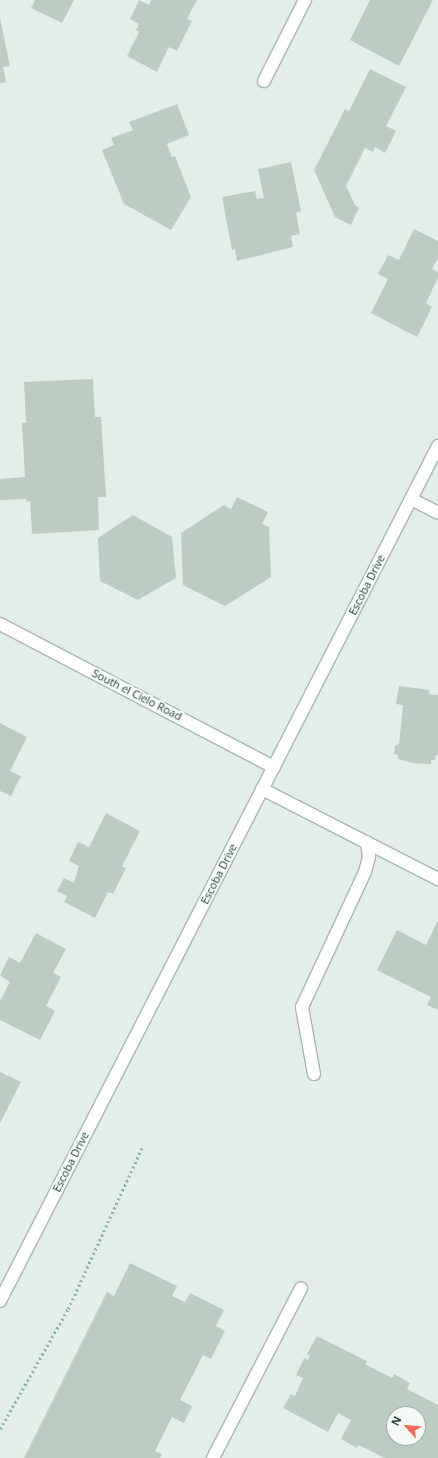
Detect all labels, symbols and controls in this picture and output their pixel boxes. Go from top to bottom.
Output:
street label: Escoba Drive [346,553,388,617]
street label: South el Cielo Road [90,667,184,723]
street label: Escoba Drive [198,842,240,906]
street label: Escoba Drive [50,1130,92,1194]
north arrow [386,1406,426,1446]
text: N [387,1413,404,1428]

